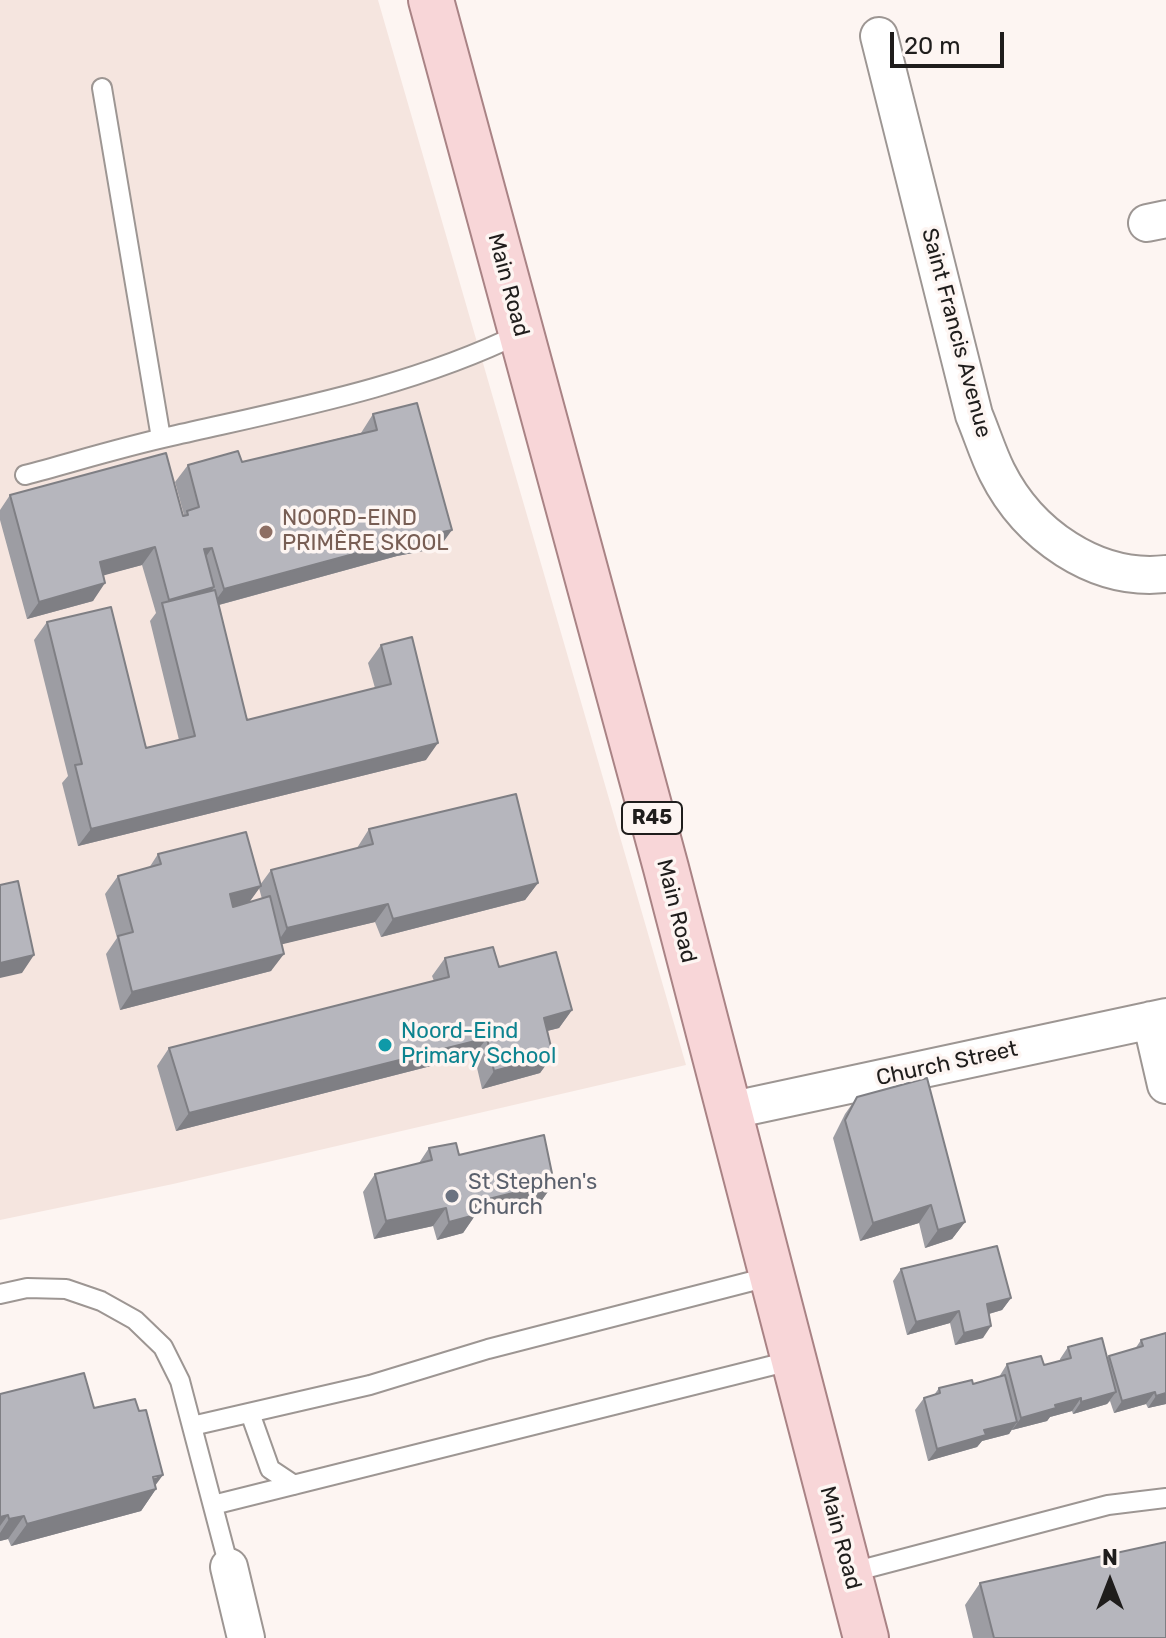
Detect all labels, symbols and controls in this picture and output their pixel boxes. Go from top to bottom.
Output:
scale bar [894,16,1008,66]
text: 20 m [904,32,961,60]
street label: Saint Francis Avenue [915,225,997,441]
street label: Main Road [482,230,534,340]
place label: NOORD-EIND PRIMÊRE SKOOL [282,506,449,558]
marker: NOORD-EIND PRIMÊRE SKOOL [257,523,275,541]
road number: R45 [622,802,682,834]
street label: Main Road [650,856,702,966]
place label: Noord-Eind Primary School [401,1019,556,1070]
marker: Noord-Eind Primary School [376,1036,394,1054]
street label: Church Street [874,1036,1020,1092]
place label: St Stephen's Church [468,1170,597,1222]
marker: St Stephen's Church [443,1187,461,1205]
street label: Main Road [814,1483,866,1593]
north arrow [1070,1542,1150,1622]
text: N [1102,1544,1118,1571]

